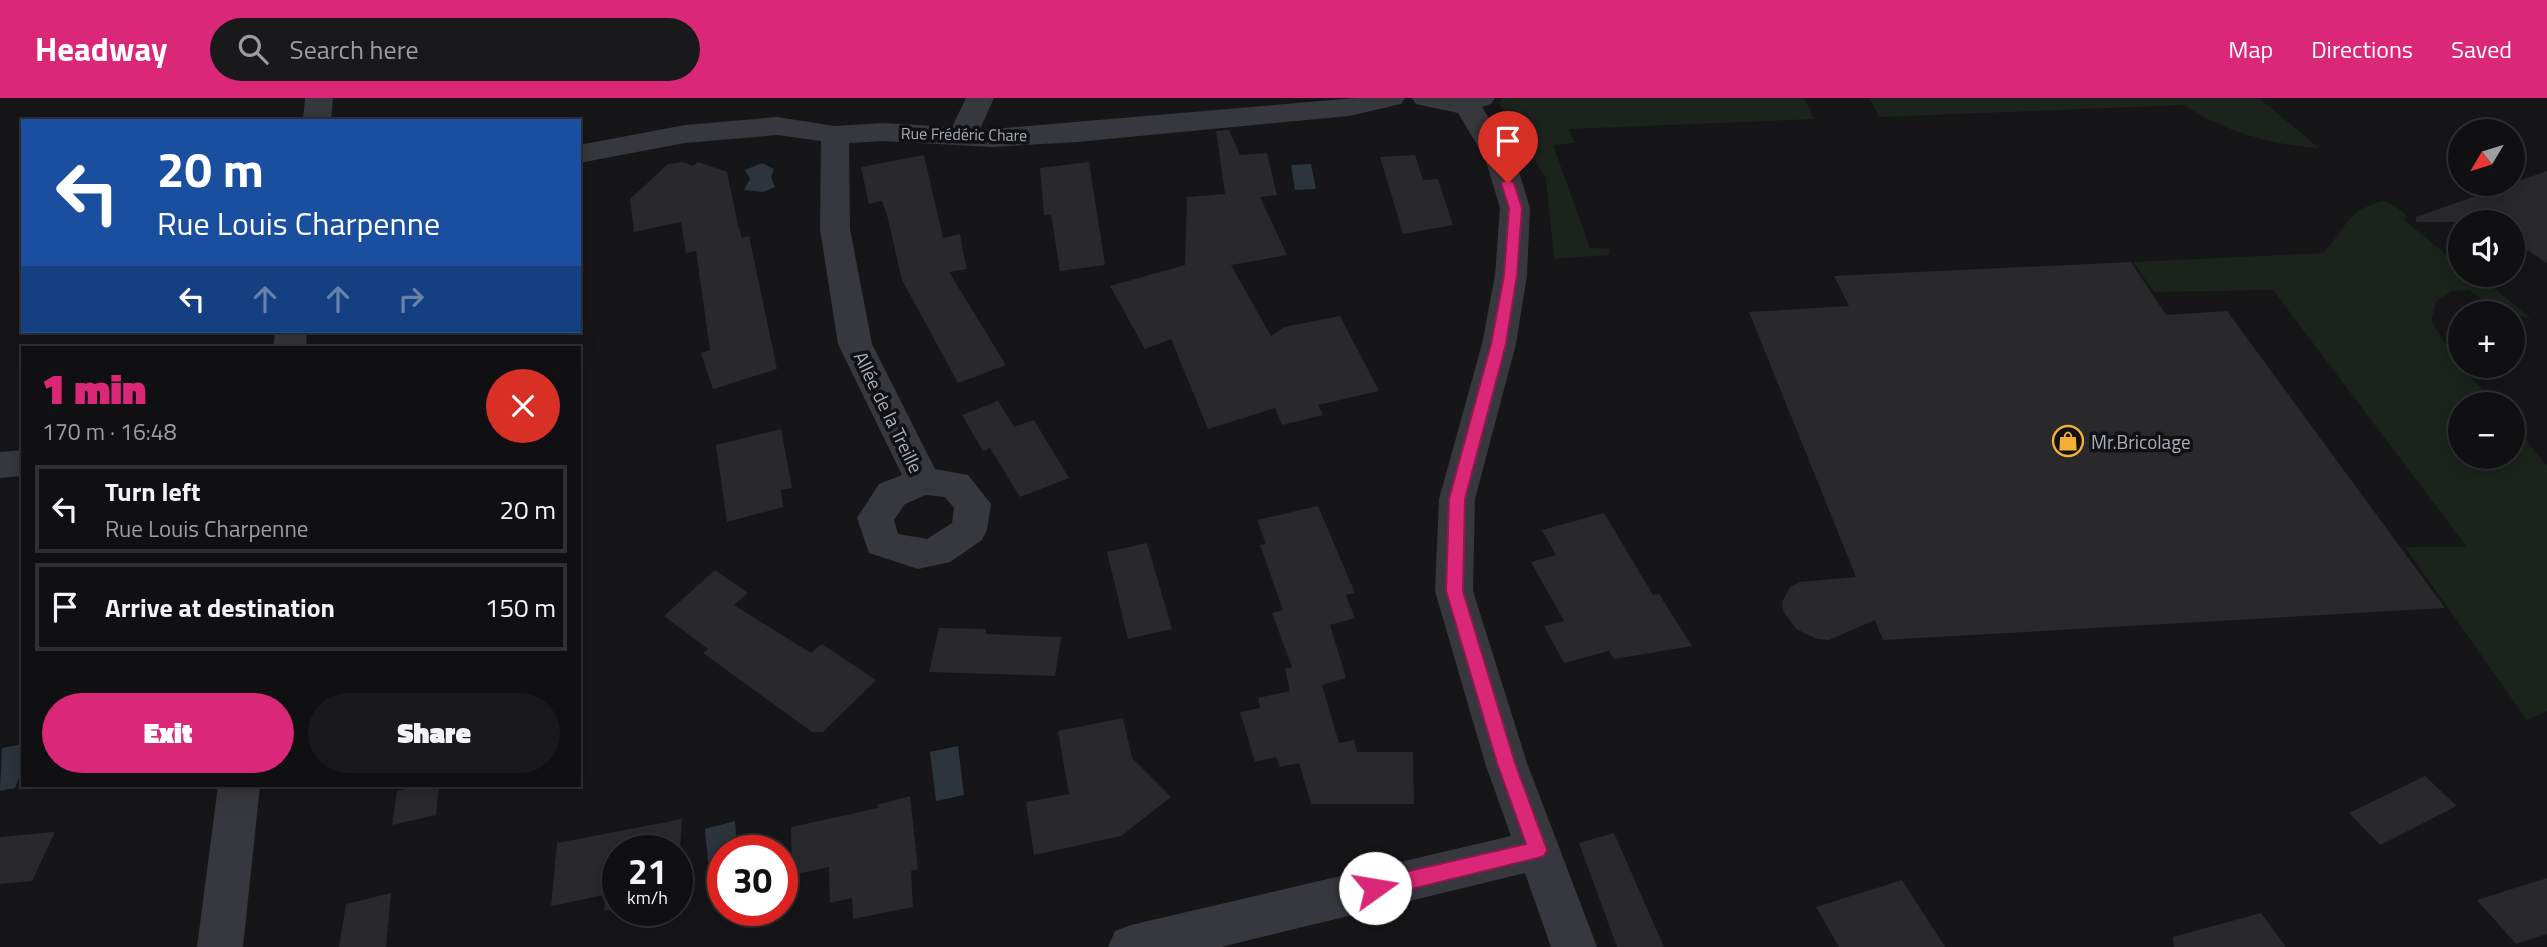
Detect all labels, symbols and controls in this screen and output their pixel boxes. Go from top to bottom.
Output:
search box [210,18,700,81]
text: Headway [35,24,168,74]
icon: search [234,30,272,68]
text: Search here [290,30,419,69]
text: Map [2228,31,2273,67]
text: Directions [2311,31,2413,67]
text: Saved [2451,31,2512,67]
pin [1478,111,1538,183]
north arrow [2448,119,2525,196]
map controls [2448,119,2525,469]
street label: Rue Frédéric Chare [901,121,1027,147]
icon: arrive [1489,122,1527,160]
text: 20 m [157,131,264,206]
icon: left [42,147,133,238]
text: Rue Louis Charpenne [157,199,440,247]
button: sound [2448,210,2525,287]
icon: left [173,280,211,318]
icon: ahead [246,280,284,318]
icon: ahead [319,280,357,318]
icon: right [392,280,430,318]
button: + [2448,301,2525,378]
street label: Allée de la Treille [847,346,931,478]
text: 1 min [42,356,146,420]
button: close [486,369,560,443]
button: − [2448,392,2525,469]
text: 170 m · 16:48 [42,414,177,449]
shop icon: Mr.Bricolage [2051,424,2085,458]
place label: Mr.Bricolage [2091,427,2191,456]
text: Turn left [105,472,200,511]
icon: left [46,490,84,528]
text: 20 m [499,490,556,529]
text: Rue Louis Charpenne [105,511,308,546]
icon: arrive [46,588,84,626]
text: Arrive at destination [105,588,335,627]
text: 150 m [485,588,556,627]
button: Exit [42,693,294,773]
button: Share [308,693,560,773]
speed limit sign: 30 [707,835,798,926]
text: 21 [628,844,667,898]
position arrow [1338,851,1412,925]
text: km/h [627,884,668,911]

